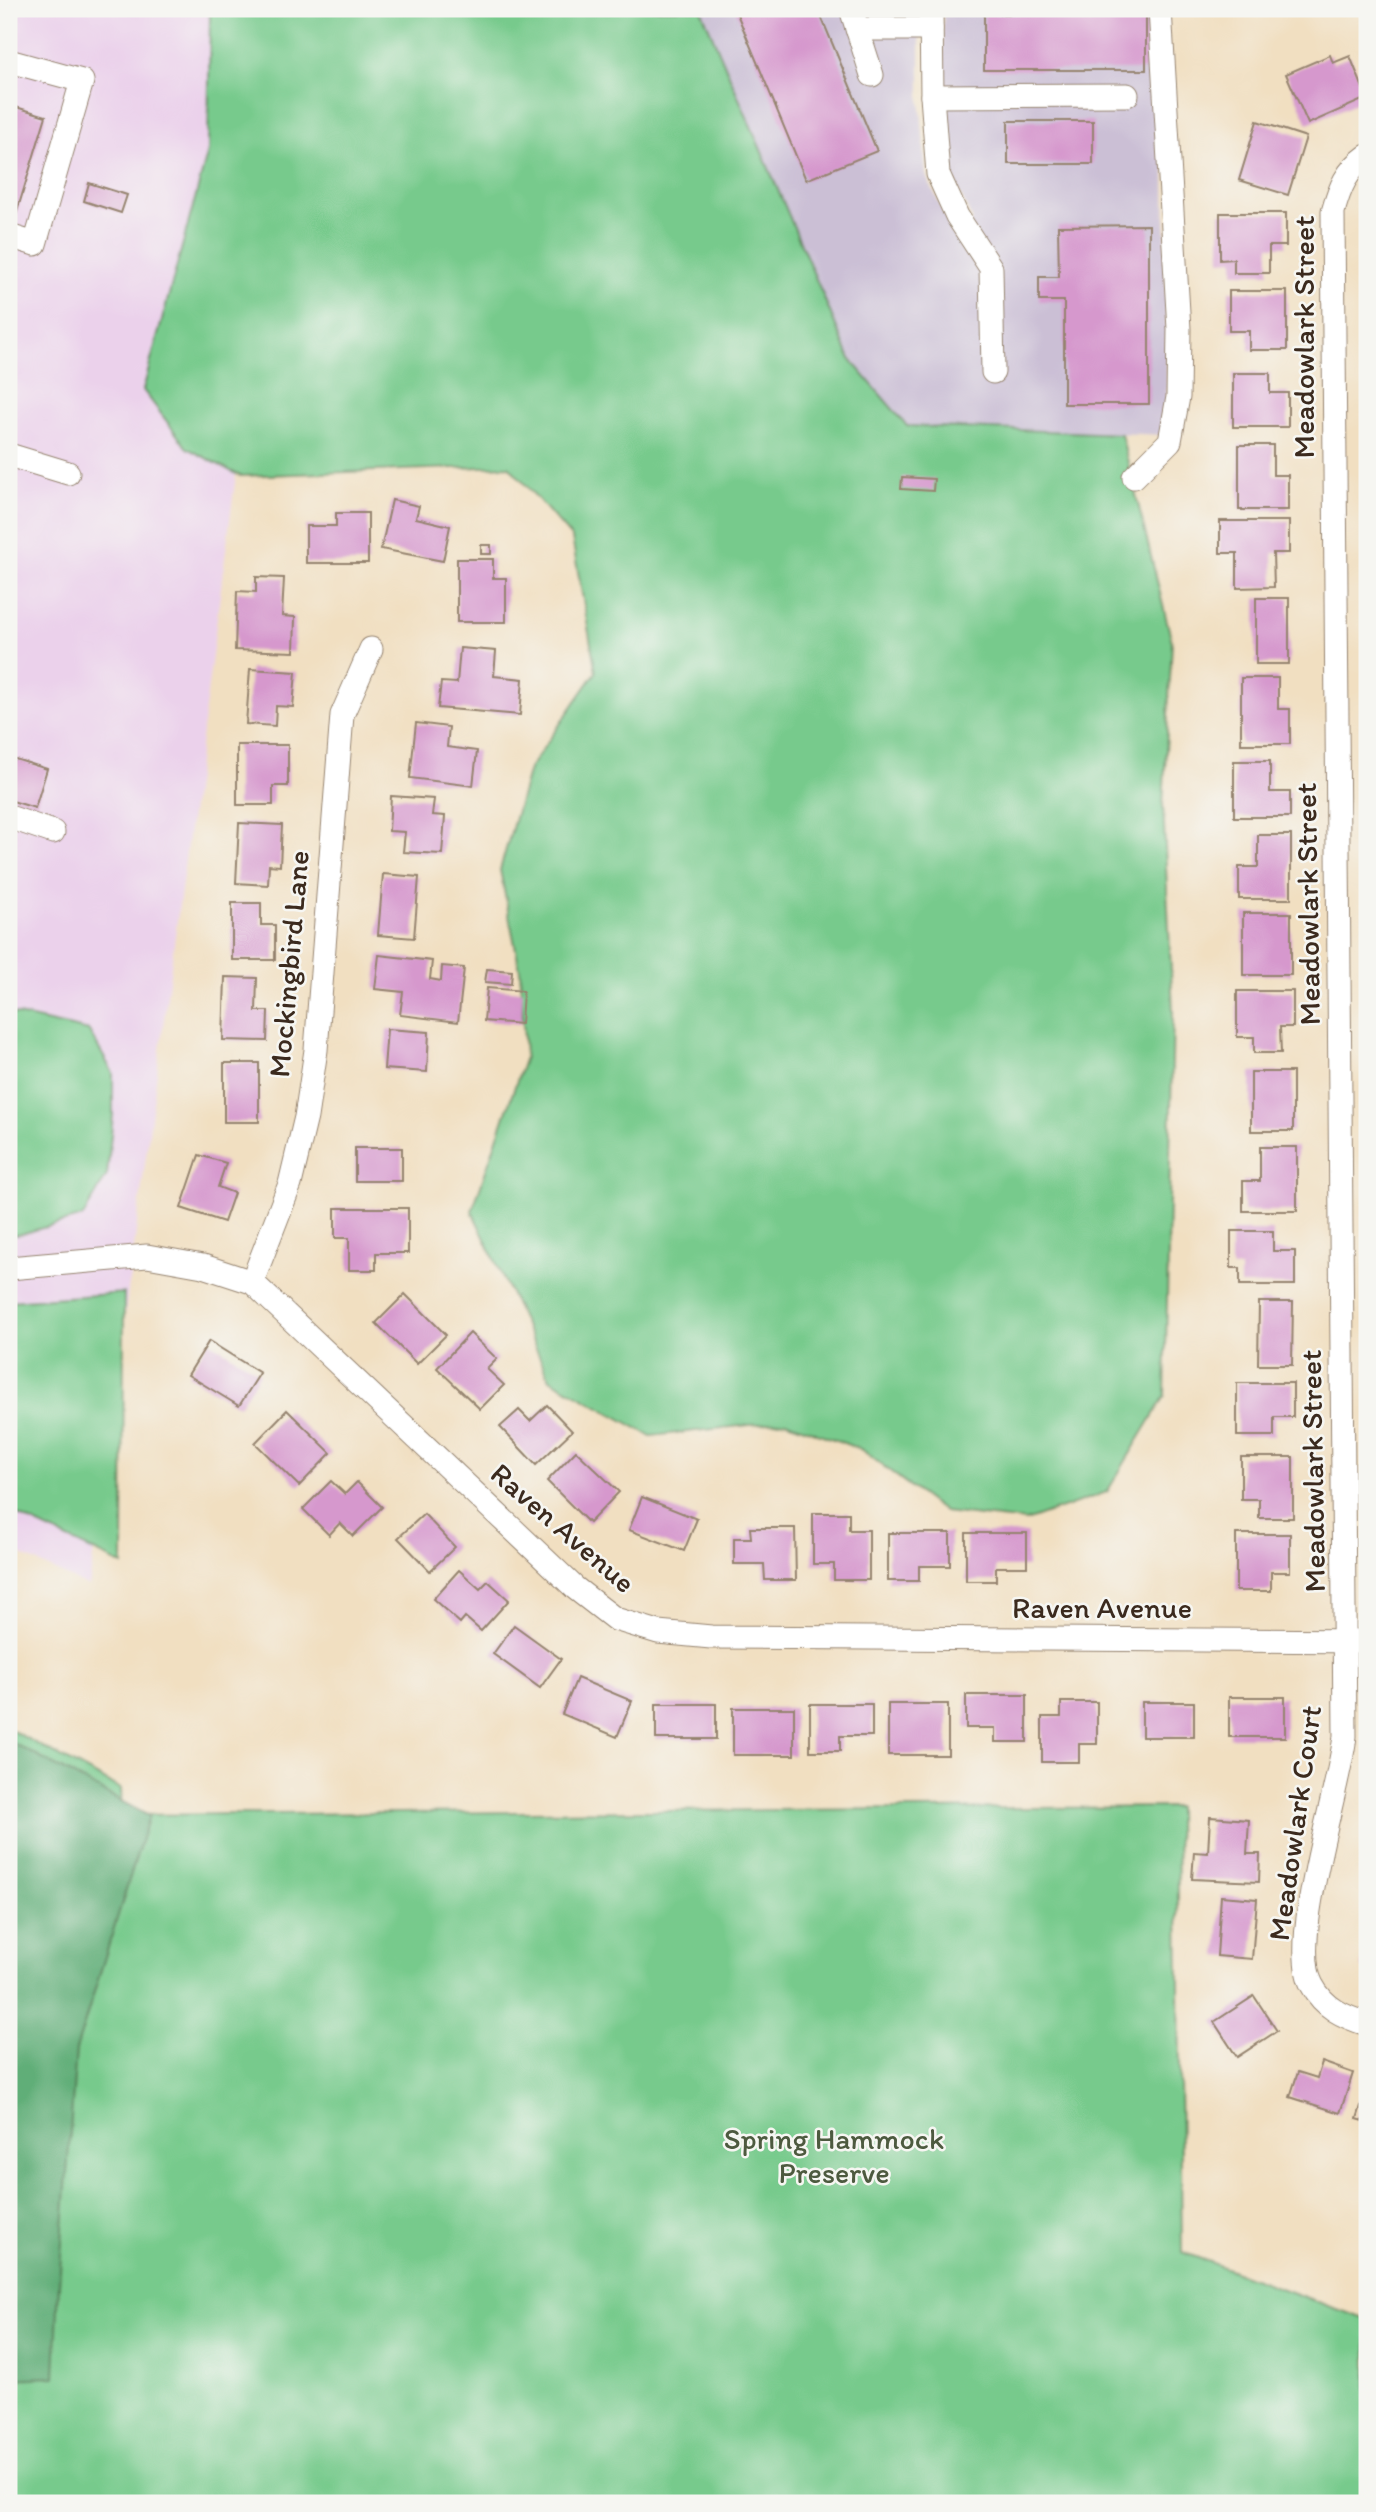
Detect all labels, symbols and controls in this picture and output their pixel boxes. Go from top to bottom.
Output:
street label: Meadowlark Street [1285,216,1322,458]
street label: Meadowlark Street [1287,782,1328,1026]
street label: Mockingbird Lane [260,849,317,1079]
street label: Meadowlark Street [1292,1349,1333,1593]
street label: Raven Avenue [483,1455,643,1601]
street label: Raven Avenue [1012,1589,1192,1626]
street label: Meadowlark Court [1260,1703,1329,1943]
park label: Spring Hammock Preserve [724,2120,944,2191]

